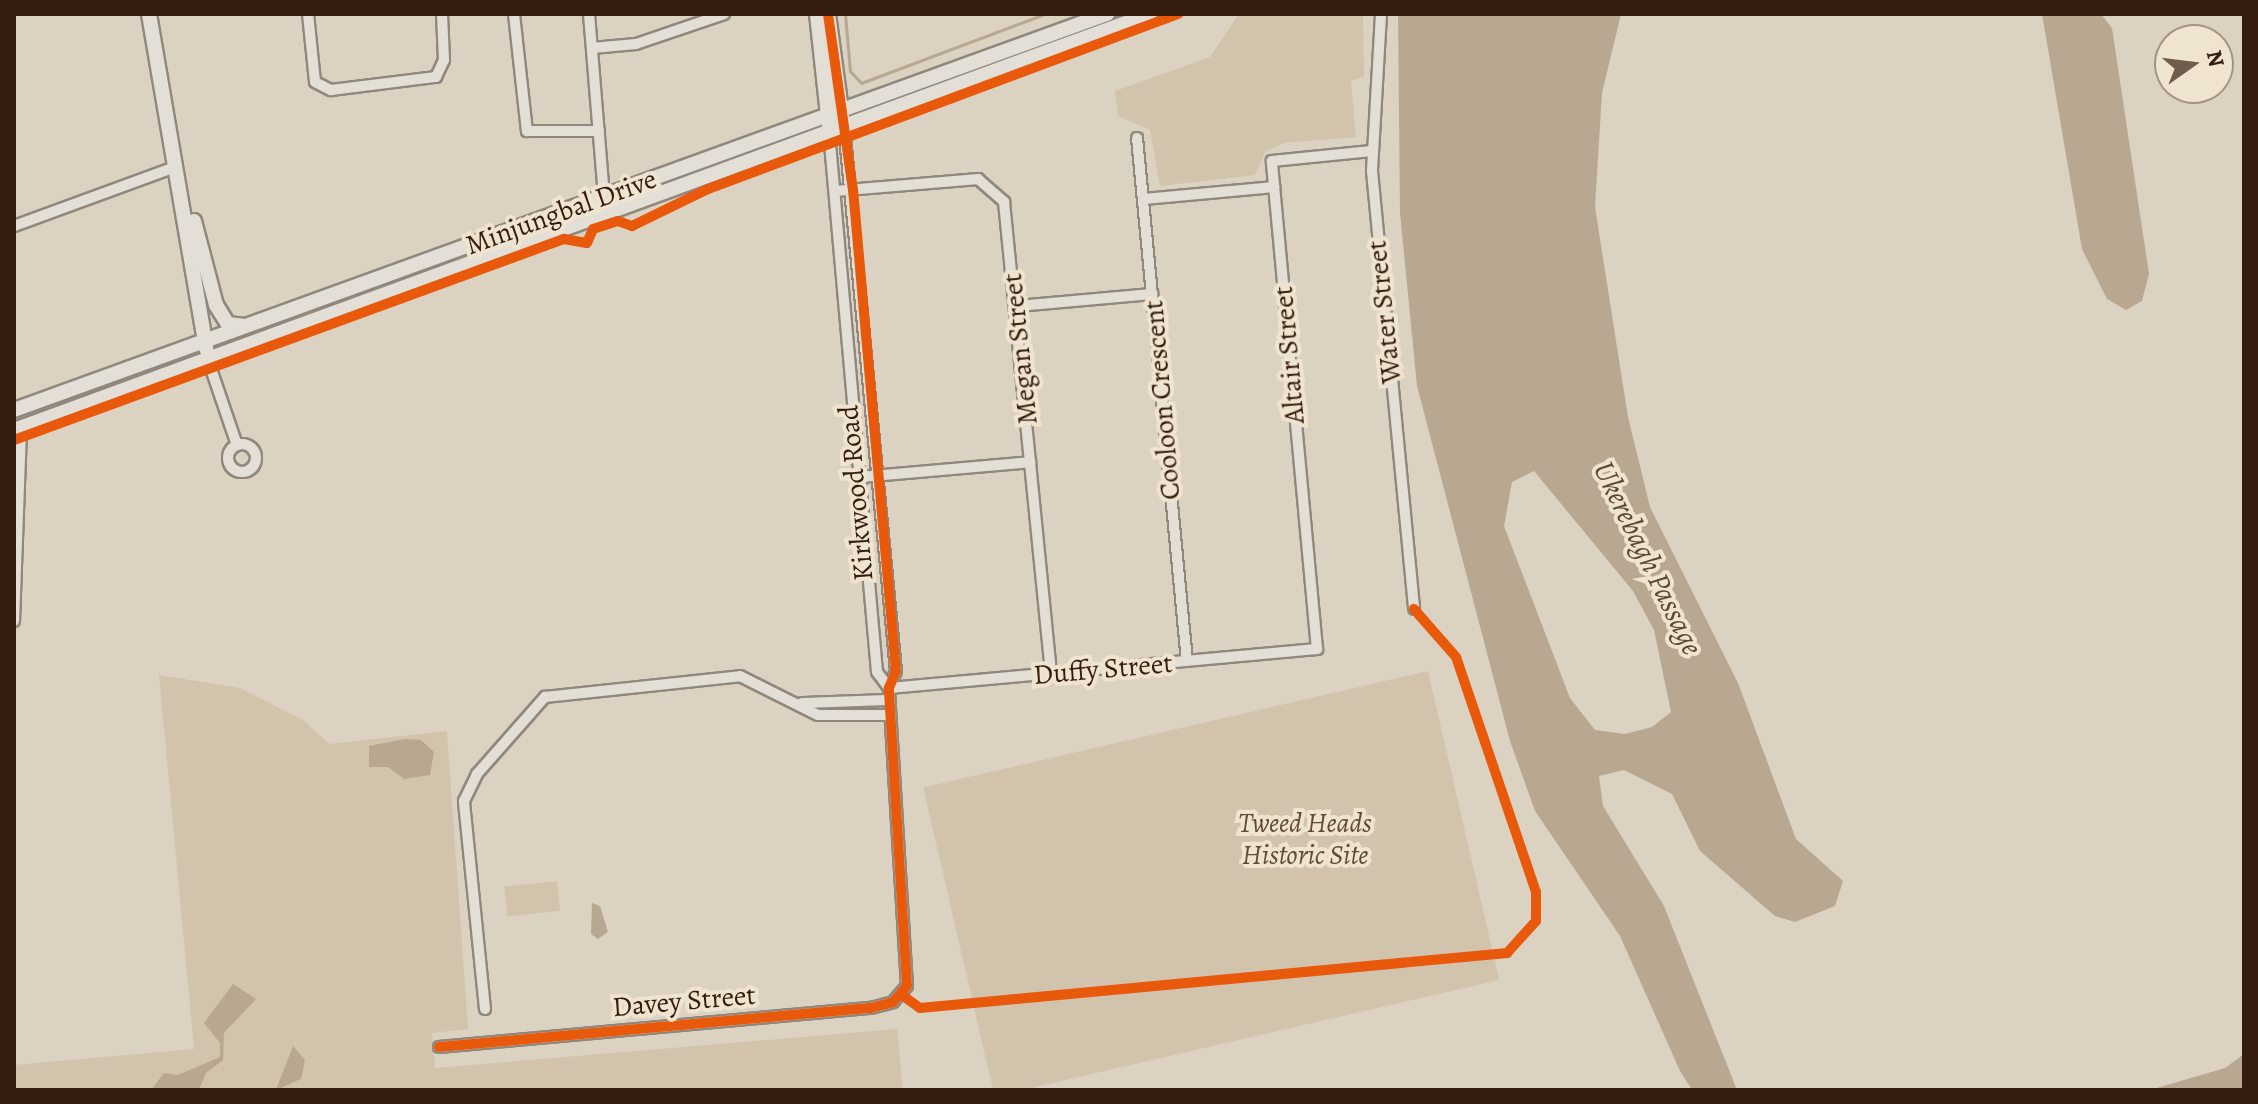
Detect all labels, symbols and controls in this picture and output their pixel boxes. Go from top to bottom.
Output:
north arrow [2154,24,2234,104]
text: N [2199,47,2232,70]
street label: Minjungbal Drive [461,162,661,262]
street label: Water Street [1360,239,1408,385]
street label: Megan Street [995,272,1045,426]
street label: Altair Street [1266,285,1312,425]
street label: Cooloon Crescent [1137,299,1187,501]
street label: Kirkwood Road [832,404,880,582]
water label: Ukerebagh Passage [1586,455,1710,661]
street label: Duffy Street [1032,646,1174,692]
park label: Tweed Heads Historic Site [1238,806,1372,872]
street label: Davey Street [611,978,757,1024]

